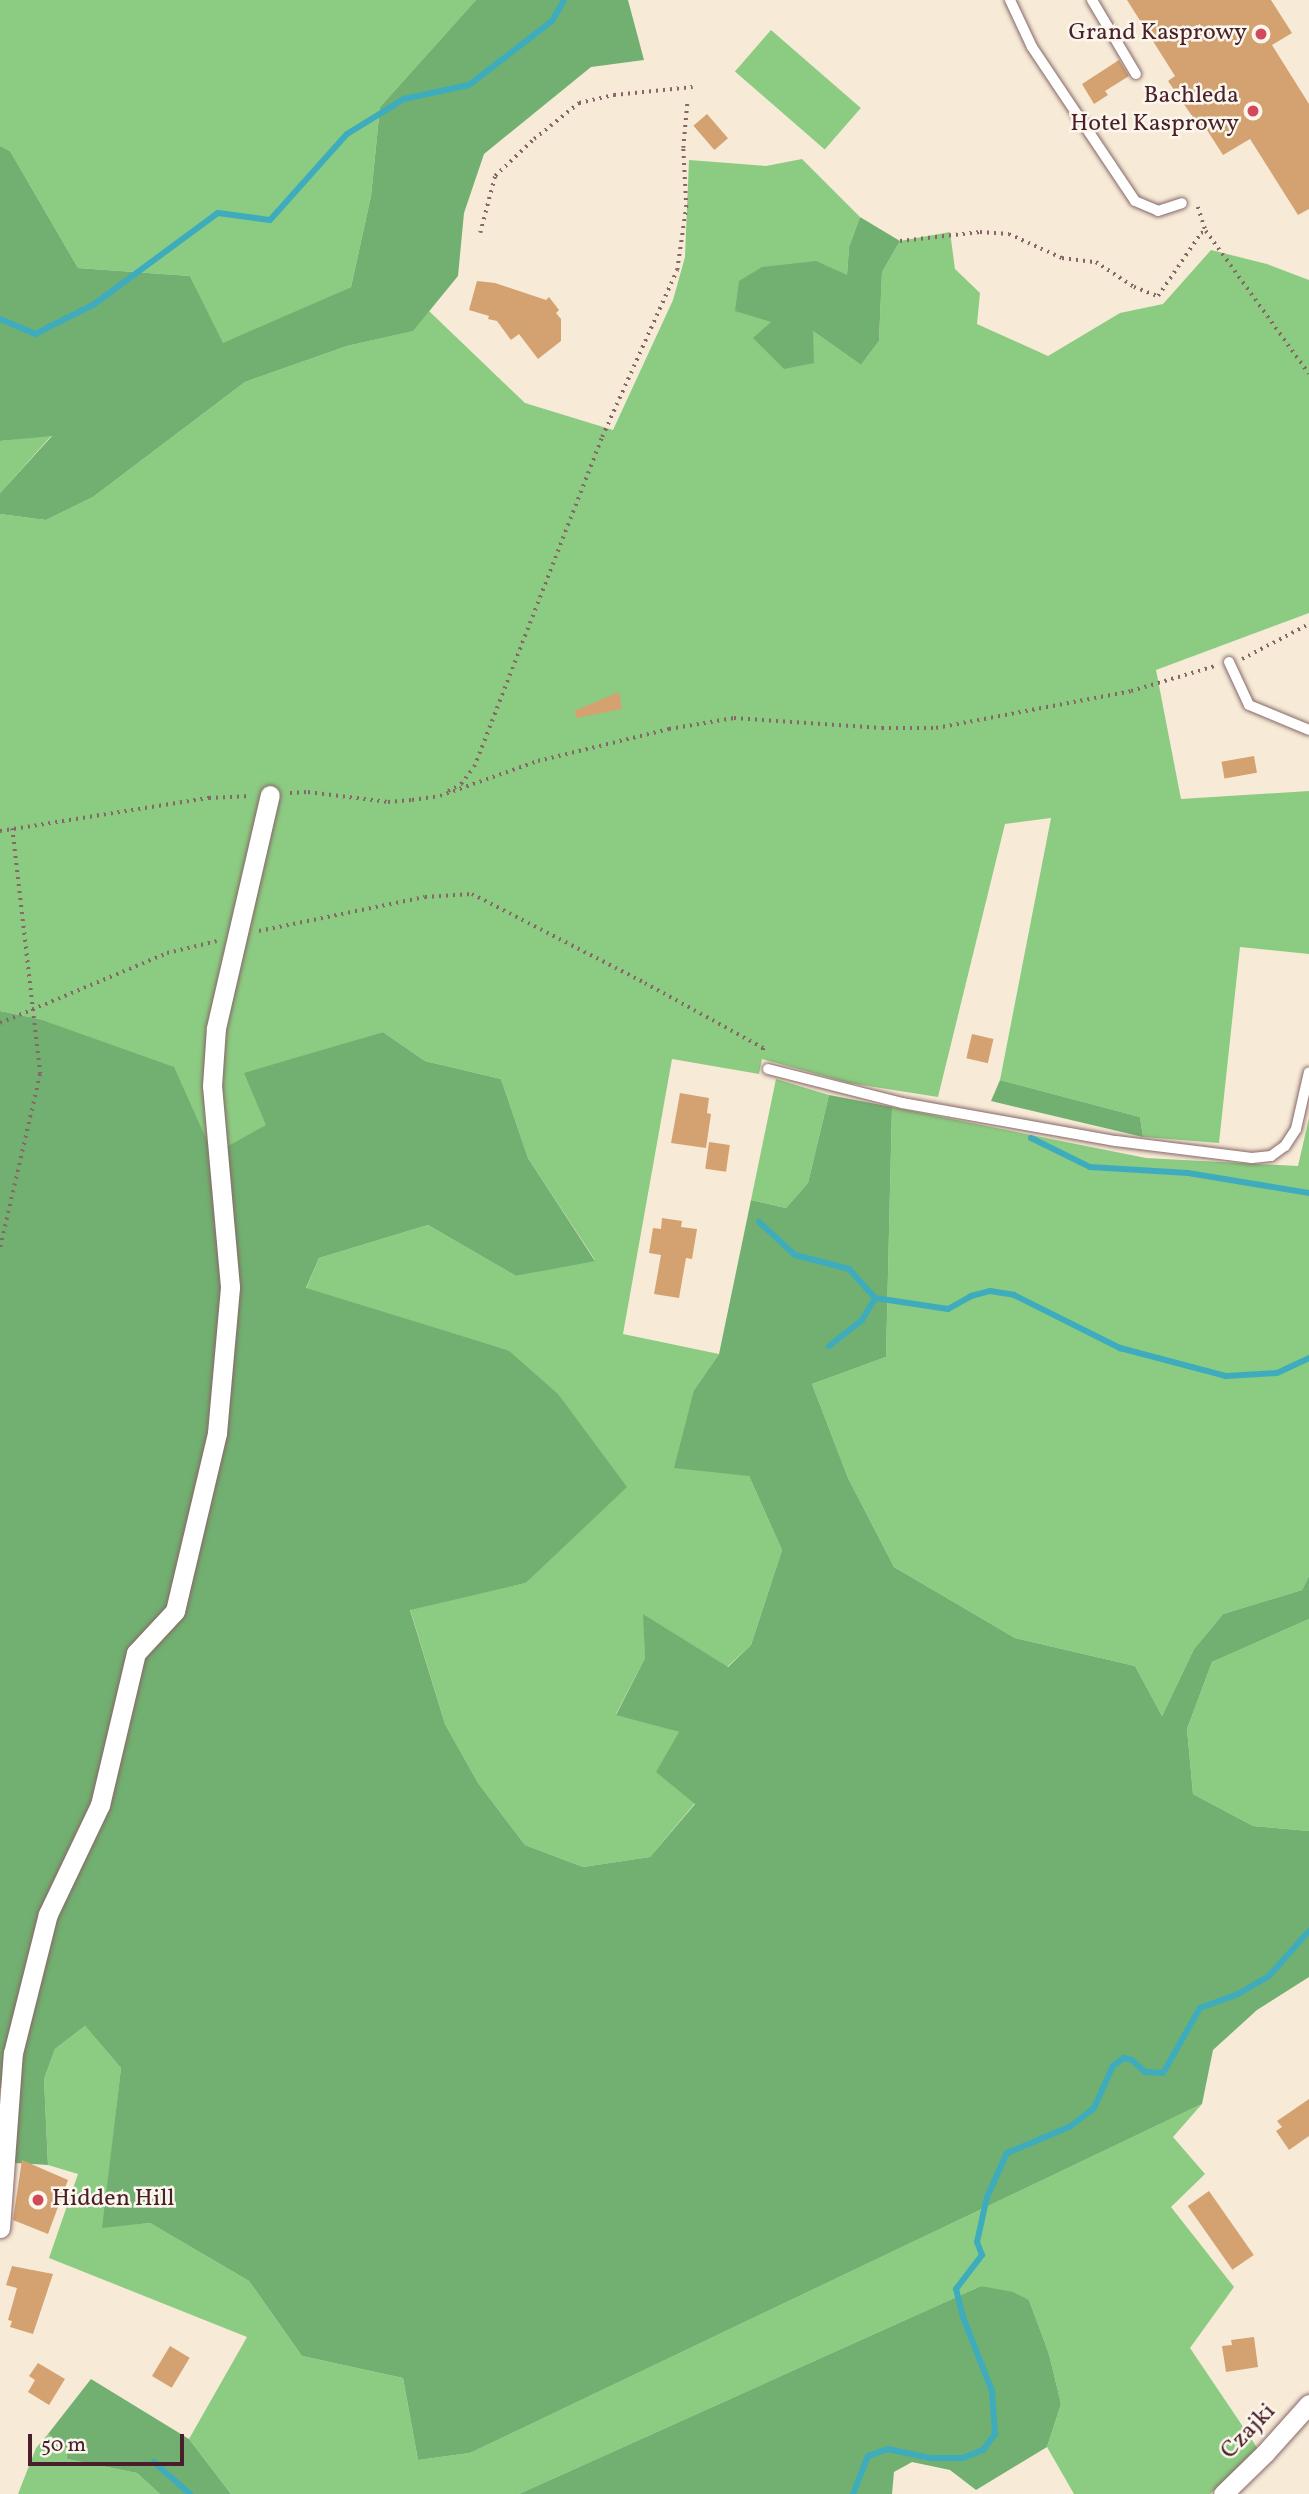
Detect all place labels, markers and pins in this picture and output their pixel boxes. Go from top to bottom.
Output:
place label: Grand Kasprowy [1068,20,1247,48]
marker: Grand Kasprowy [1253,26,1269,42]
place label: Bachleda Hotel Kasprowy [1070,83,1239,139]
marker: Bachleda Hotel Kasprowy [1245,103,1261,119]
place label: Hidden Hill [52,2186,175,2214]
marker: Hidden Hill [30,2192,46,2208]

